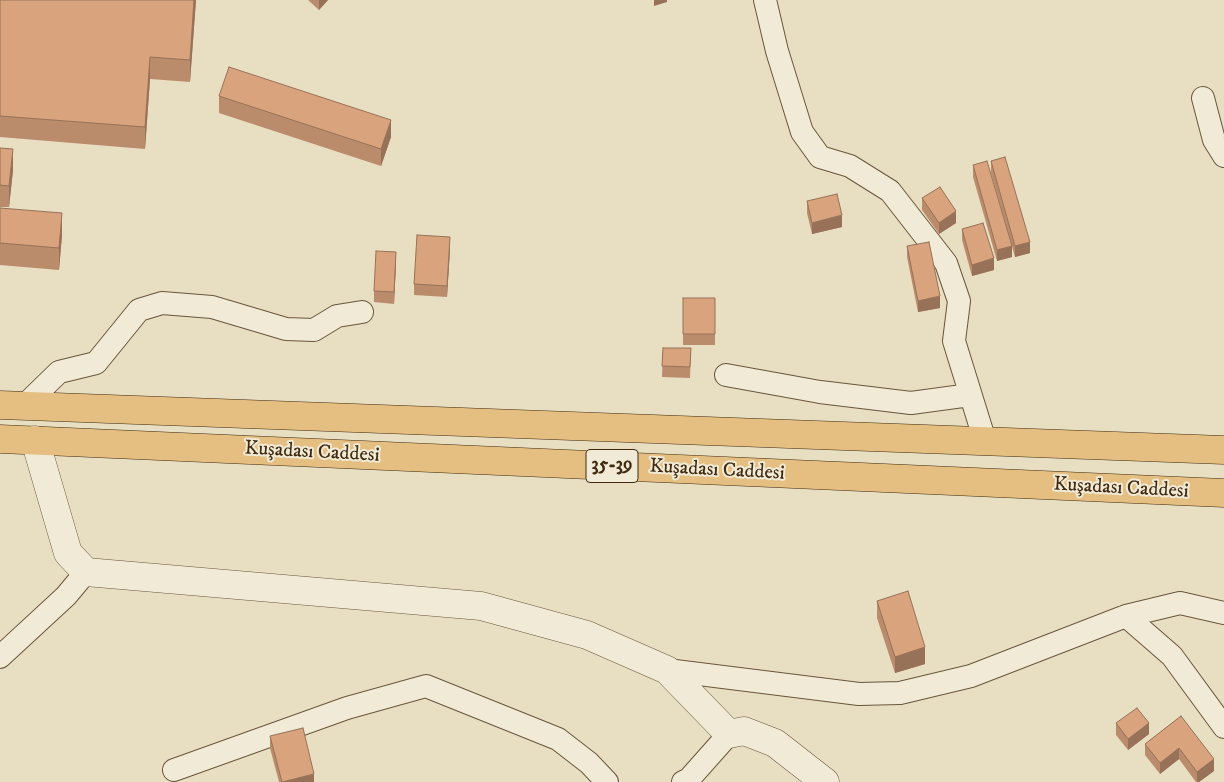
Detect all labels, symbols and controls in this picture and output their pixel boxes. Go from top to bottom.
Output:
street label: Kuşadası Caddesi [244,437,380,469]
road number: 35-39 [586,450,638,482]
street label: Kuşadası Caddesi [649,455,785,487]
street label: Kuşadası Caddesi [1053,473,1189,505]

